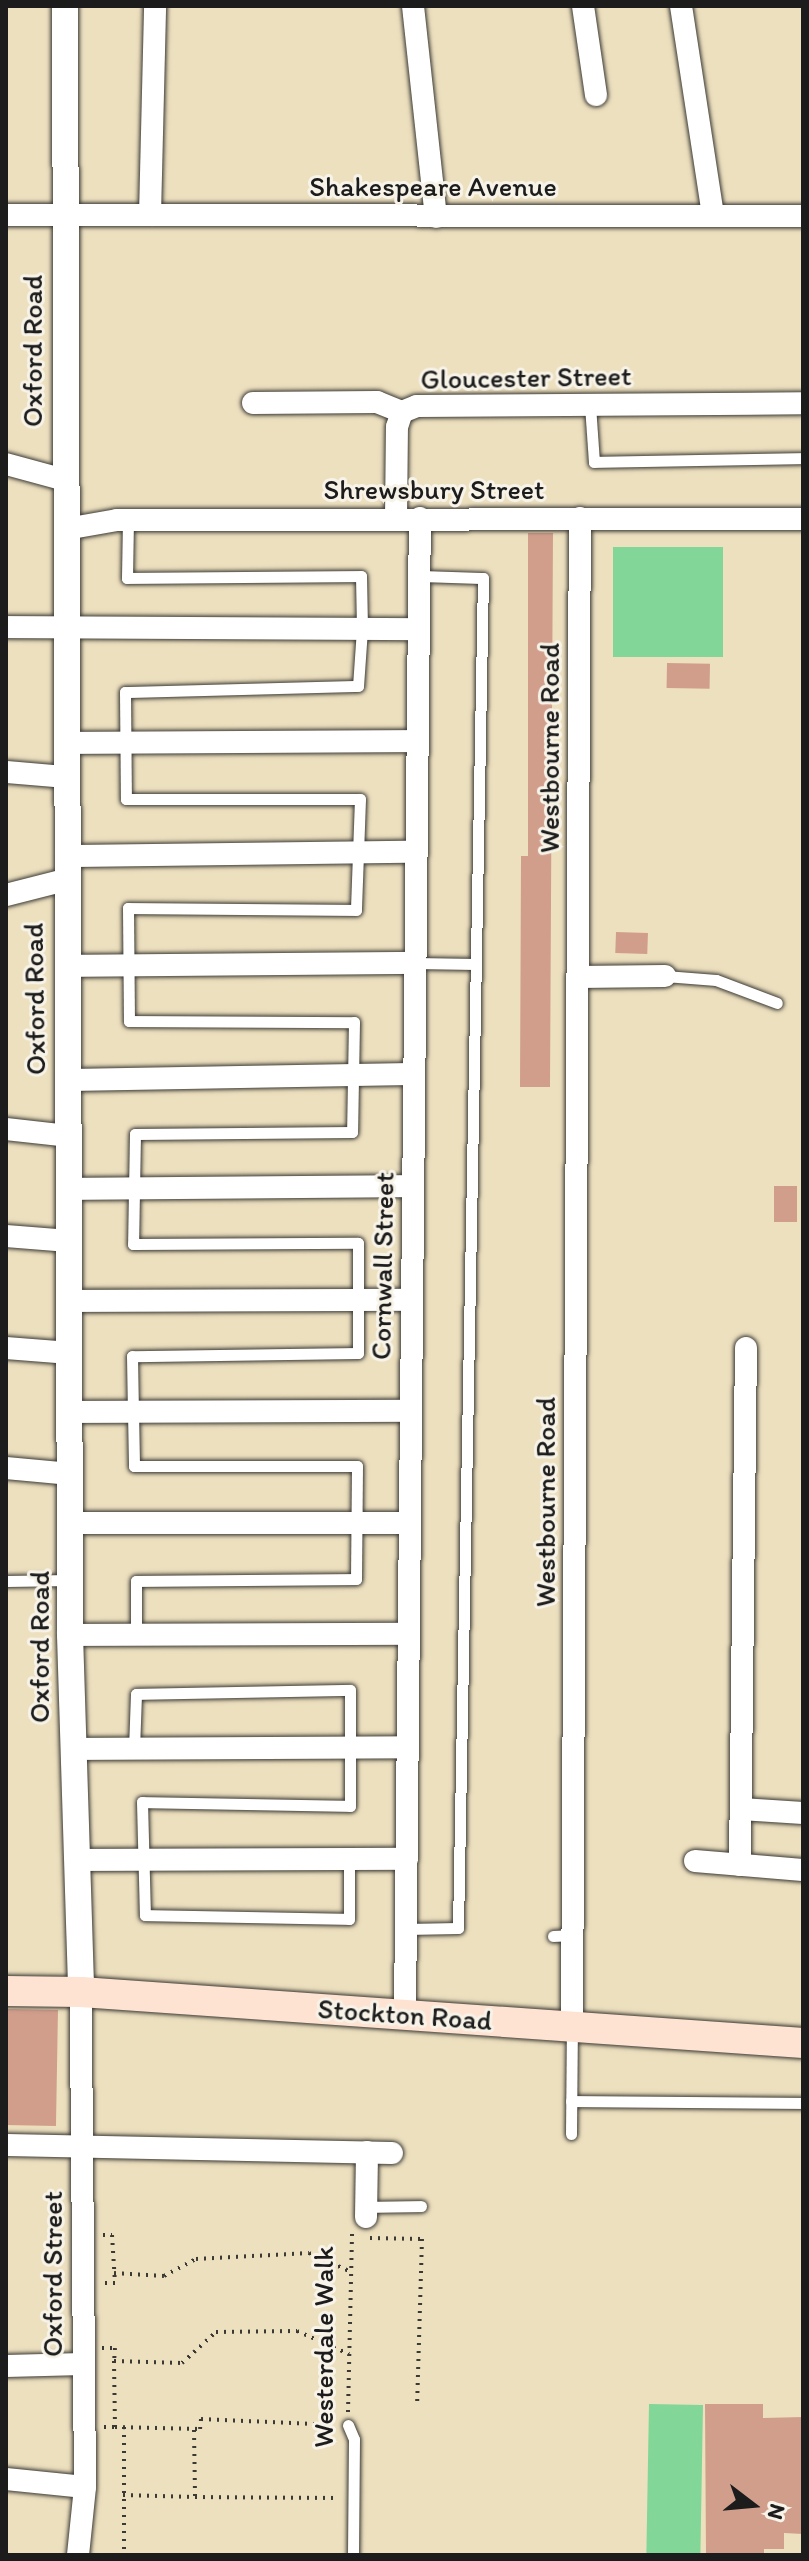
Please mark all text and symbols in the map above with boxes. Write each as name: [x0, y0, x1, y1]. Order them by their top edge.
street label: Shakespeare Avenue: [310, 169, 556, 203]
street label: Oxford Road: [15, 275, 49, 427]
street label: Gloucester Street: [420, 358, 632, 396]
street label: Shrewsbury Street: [324, 472, 544, 506]
street label: Westbourne Road: [532, 643, 566, 853]
street label: Oxford Road: [16, 923, 52, 1075]
street label: Cornwall Street: [364, 1172, 400, 1360]
street label: Westbourne Road: [528, 1397, 562, 1607]
street label: Oxford Road: [22, 1571, 56, 1723]
street label: Stockton Road: [317, 1991, 493, 2037]
street label: Oxford Street: [35, 2191, 69, 2357]
street label: Westerdale Walk: [306, 2247, 340, 2447]
north arrow: [713, 2465, 793, 2545]
text: N: [762, 2501, 792, 2523]

